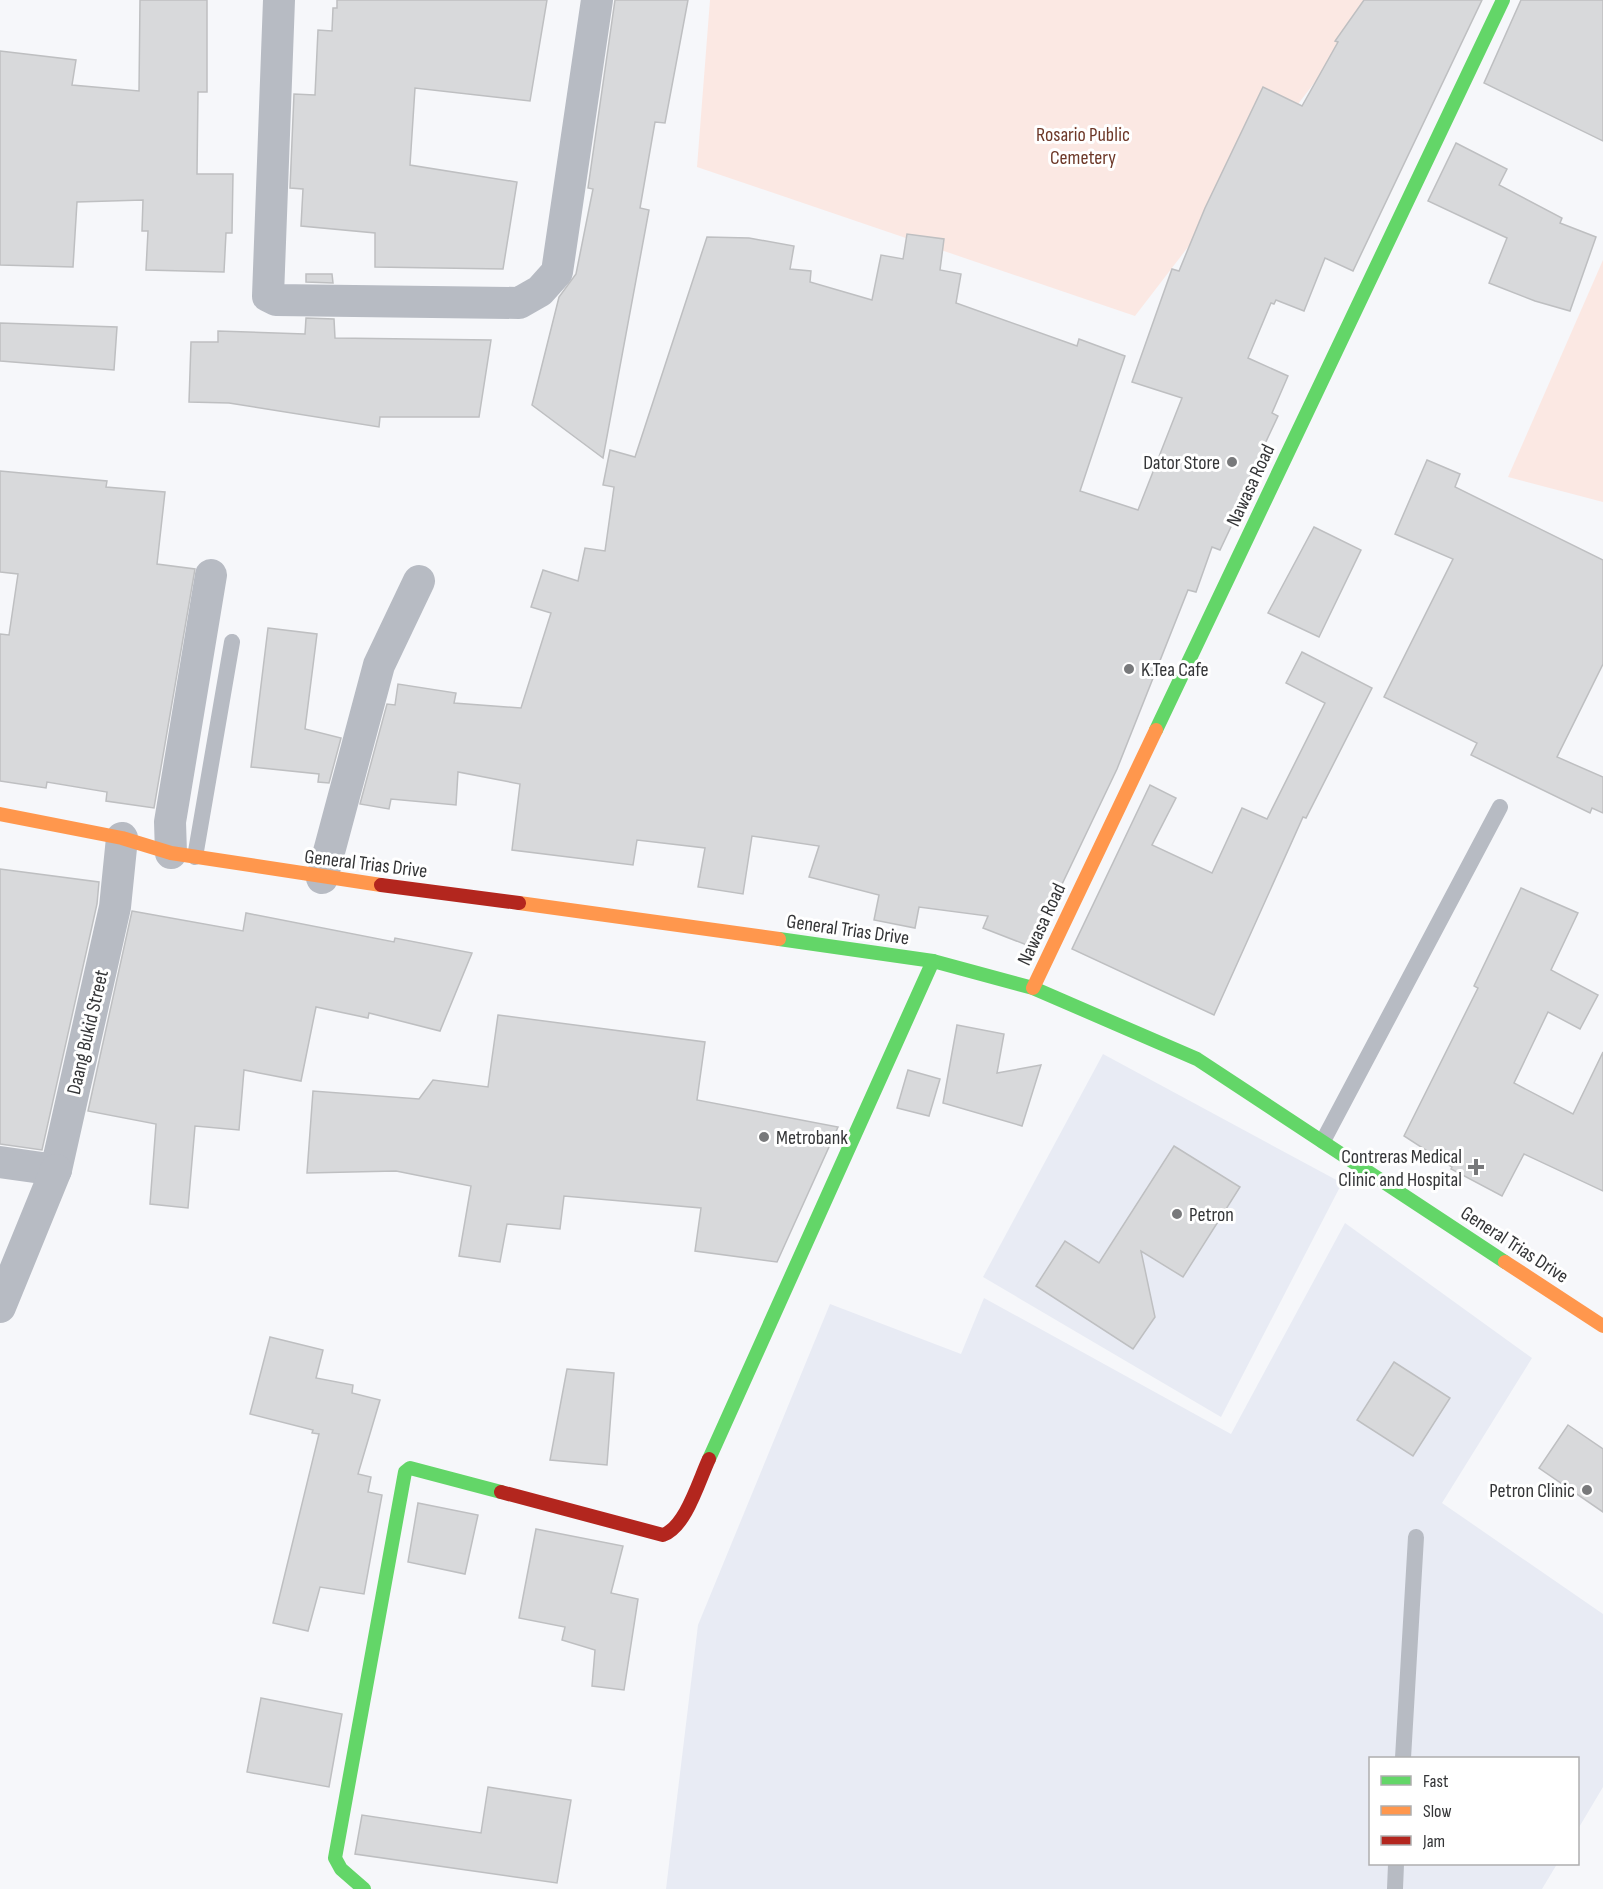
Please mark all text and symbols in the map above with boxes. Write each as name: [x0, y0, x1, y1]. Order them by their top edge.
park label: Rosario Public Cemetery: [1036, 123, 1130, 170]
street label: Nawasa Road: [1221, 441, 1280, 530]
place label: Dator Store: [1143, 451, 1220, 475]
marker: Dator Store: [1225, 455, 1239, 469]
place label: K.Tea Cafe: [1141, 658, 1209, 682]
marker: K.Tea Cafe: [1122, 662, 1136, 676]
street label: General Trias Drive: [303, 845, 429, 883]
street label: Nawasa Road: [1012, 880, 1071, 969]
street label: General Trias Drive: [785, 909, 911, 950]
street label: Daang Bukid Street: [62, 968, 114, 1097]
place label: Metrobank: [776, 1126, 848, 1150]
marker: Metrobank: [757, 1130, 771, 1144]
place label: Contreras Medical Clinic and Hospital: [1338, 1145, 1462, 1192]
marker: Contreras Medical Clinic and Hospital: [1467, 1158, 1485, 1176]
street label: General Trias Drive: [1456, 1201, 1573, 1289]
place label: Petron: [1189, 1203, 1234, 1227]
marker: Petron: [1170, 1207, 1184, 1221]
place label: Petron Clinic: [1489, 1479, 1575, 1503]
marker: Petron Clinic: [1580, 1483, 1594, 1497]
legend: [1369, 1757, 1579, 1865]
text: Fast: [1423, 1771, 1449, 1792]
text: Slow: [1423, 1801, 1452, 1822]
text: Jam: [1422, 1831, 1445, 1852]

